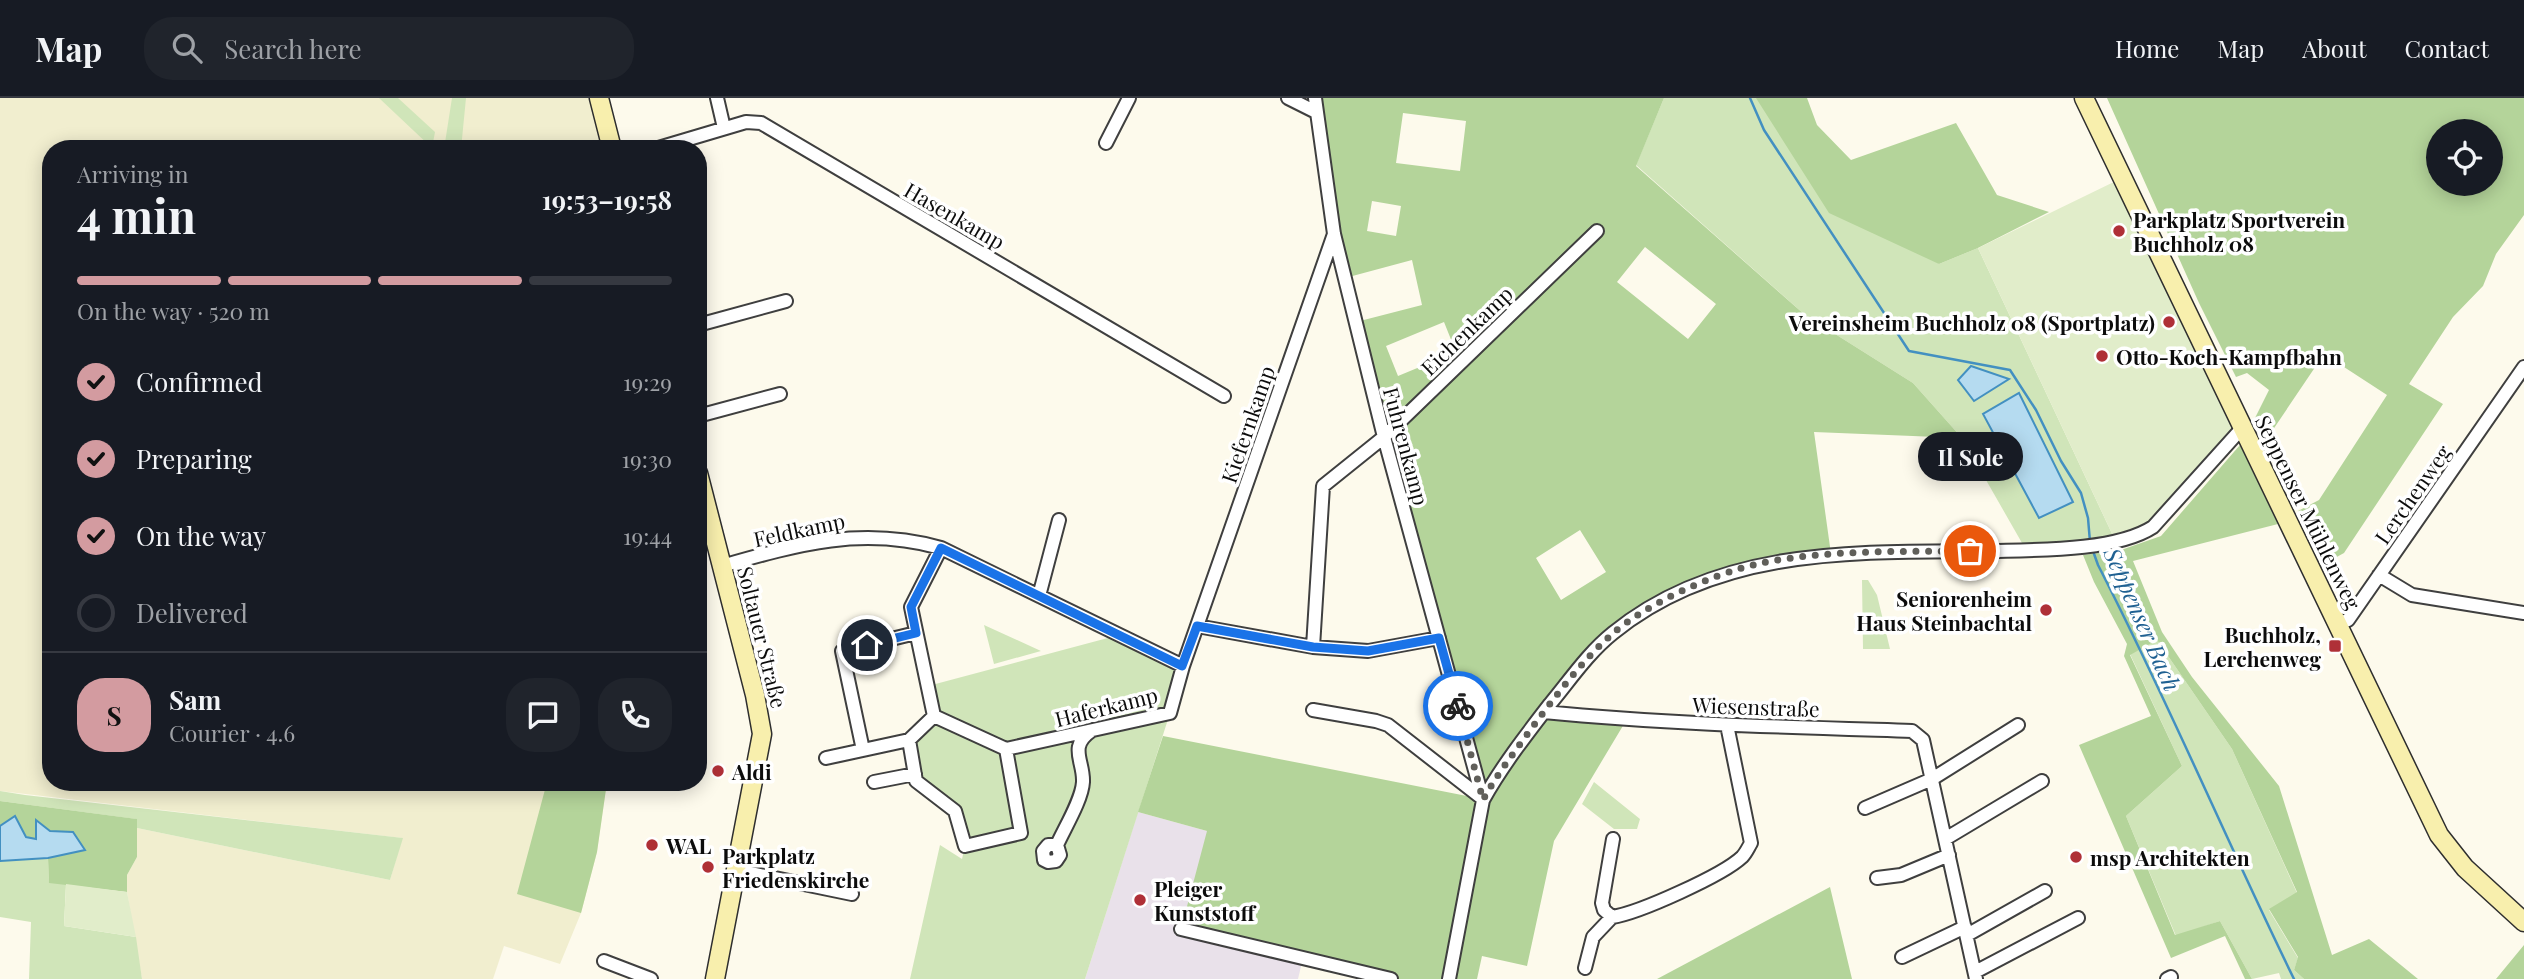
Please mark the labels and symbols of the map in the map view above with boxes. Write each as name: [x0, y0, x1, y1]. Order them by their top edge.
street label: Hasenkamp: [900, 175, 1010, 255]
place label: Parkplatz Sportverein Buchholz 08: [2133, 205, 2345, 257]
marker: Parkplatz Sportverein Buchholz 08: [2111, 223, 2127, 239]
street label: Eichenkamp: [1414, 279, 1518, 381]
place label: Vereinsheim Buchholz 08 (Sportplatz): [1788, 308, 2155, 336]
marker: Vereinsheim Buchholz 08 (Sportplatz): [2161, 314, 2177, 330]
place label: Otto-Koch-Kampfbahn: [2116, 342, 2342, 370]
marker: Otto-Koch-Kampfbahn: [2094, 348, 2110, 364]
street label: Kiefernkamp: [1214, 362, 1280, 486]
street label: Fuhrenkamp: [1378, 384, 1436, 508]
street label: Seppenser Mühlenweg: [2250, 410, 2368, 614]
callout: Il Sole: [1918, 432, 2022, 481]
street label: Lerchenweg: [2368, 439, 2456, 549]
street label: Feldkamp: [751, 506, 847, 552]
pin: [1940, 521, 2000, 581]
water label: Seppenser Bach: [2097, 541, 2189, 696]
street label: Soltauer Straße: [732, 563, 794, 711]
place label: Seniorenheim Haus Steinbachtal: [1856, 584, 2032, 636]
marker: Seniorenheim Haus Steinbachtal: [2038, 602, 2054, 618]
pin: [837, 615, 897, 675]
place label: Buchholz, Lerchenweg: [2203, 620, 2321, 672]
marker: Buchholz, Lerchenweg: [2327, 638, 2343, 654]
courier: [1423, 671, 1493, 741]
street label: Haferkamp: [1052, 680, 1160, 732]
street label: Wiesenstraße: [1691, 690, 1820, 722]
place label: Aldi: [731, 757, 772, 785]
marker: Aldi: [710, 763, 726, 779]
place label: WAL: [665, 831, 711, 859]
marker: WAL: [644, 837, 660, 853]
place label: Parkplatz Friedenskirche: [722, 841, 869, 893]
place label: msp Architekten: [2090, 843, 2250, 871]
marker: msp Architekten: [2068, 849, 2084, 865]
marker: Parkplatz Friedenskirche: [700, 859, 716, 875]
place label: Pleiger Kunststoff: [1154, 874, 1256, 926]
marker: Pleiger Kunststoff: [1132, 892, 1148, 908]

